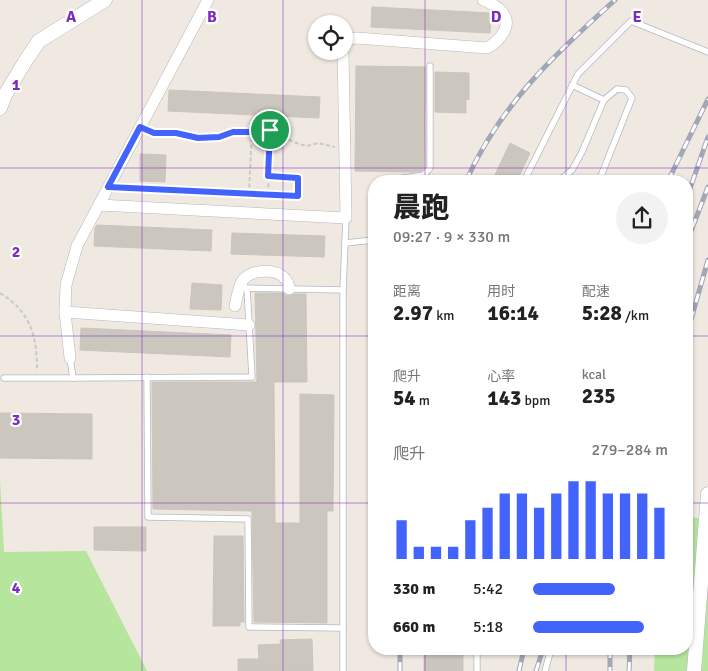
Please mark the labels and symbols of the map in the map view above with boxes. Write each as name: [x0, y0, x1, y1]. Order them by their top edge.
text: A: [66, 7, 77, 27]
text: B: [207, 7, 217, 27]
text: D: [491, 7, 502, 27]
text: E: [632, 7, 642, 27]
text: 1: [12, 75, 21, 95]
pin: [249, 109, 291, 151]
text: 2: [12, 242, 20, 262]
text: 3: [12, 410, 20, 430]
text: 4: [12, 578, 21, 598]

